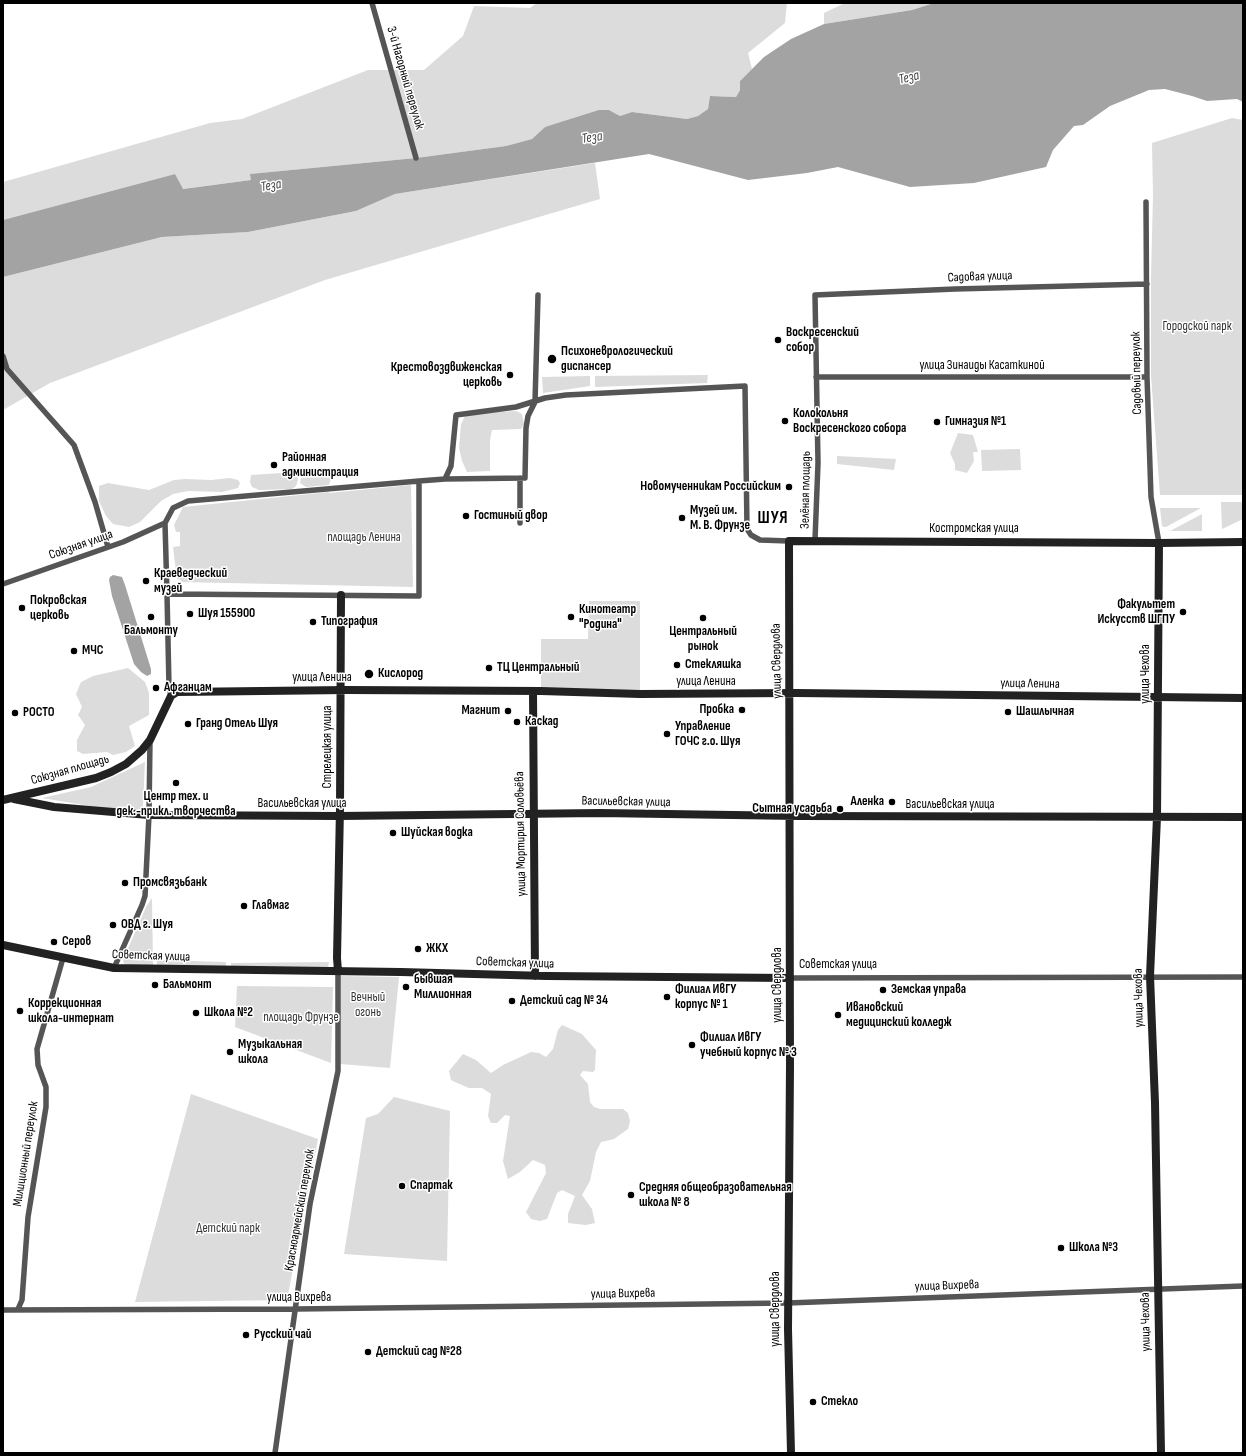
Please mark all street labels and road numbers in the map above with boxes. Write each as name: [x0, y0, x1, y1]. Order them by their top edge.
street label: 3-й Нагорный переулок: [383, 25, 427, 131]
street label: Садовая улица: [947, 268, 1013, 286]
street label: Садовый переулок: [1128, 331, 1146, 415]
street label: улица Зинаиды Касаткиной: [919, 358, 1045, 374]
street label: Зелёная площадь: [798, 451, 814, 529]
street label: Костромская улица: [929, 521, 1019, 537]
street label: Союзная улица: [47, 527, 115, 563]
street label: улица Свердлова: [769, 623, 785, 699]
street label: улица Чехова: [1138, 644, 1154, 704]
street label: улица Ленина: [292, 670, 352, 686]
street label: улица Ленина: [676, 674, 736, 690]
street label: улица Ленина: [1000, 676, 1060, 692]
street label: Стрелецкая улица: [320, 706, 336, 788]
street label: Союзная площадь: [29, 751, 111, 789]
street label: улица Мортирия Соловьёва: [512, 771, 530, 897]
street label: Васильевская улица: [581, 793, 671, 811]
street label: Васильевская улица: [257, 796, 347, 812]
street label: Васильевская улица: [905, 797, 995, 813]
street label: Советская улица: [112, 947, 190, 965]
street label: улица Свердлова: [770, 947, 786, 1023]
street label: Советская улица: [476, 954, 554, 972]
street label: Советская улица: [799, 957, 877, 973]
street label: улица Чехова: [1131, 968, 1147, 1028]
street label: Милиционный переулок: [10, 1100, 42, 1208]
street label: Красноармейский переулок: [282, 1148, 318, 1272]
street label: улица Свердлова: [768, 1271, 784, 1347]
street label: улица Вихрева: [914, 1277, 980, 1295]
street label: улица Вихрева: [591, 1286, 655, 1302]
street label: улица Вихрева: [267, 1290, 331, 1306]
street label: улица Чехова: [1138, 1292, 1154, 1352]

